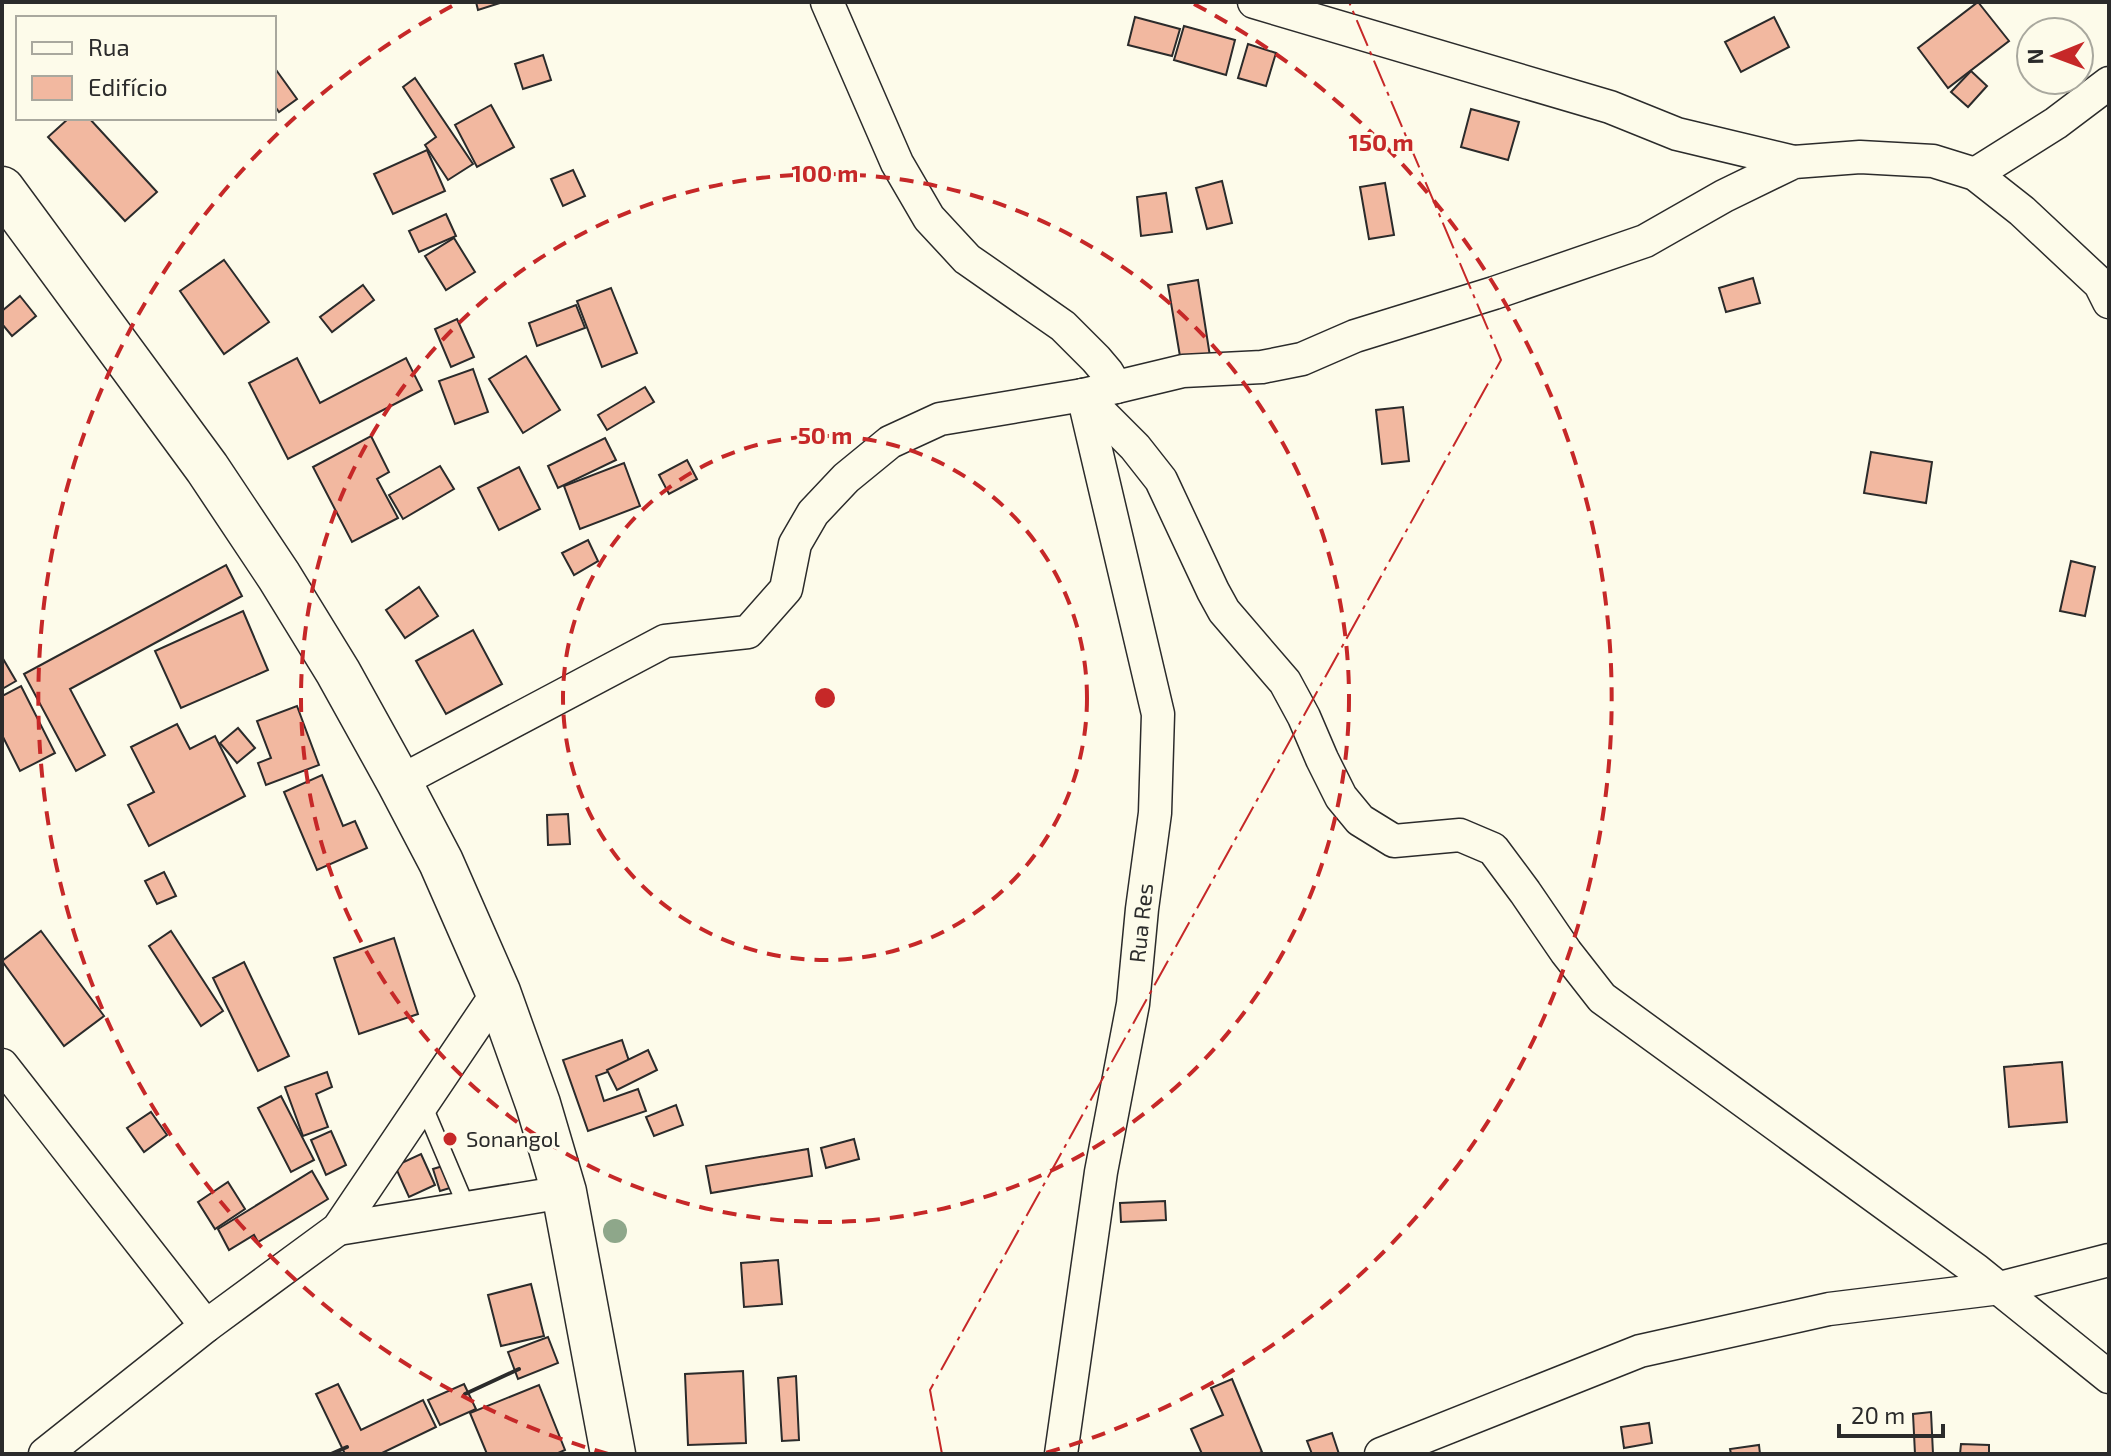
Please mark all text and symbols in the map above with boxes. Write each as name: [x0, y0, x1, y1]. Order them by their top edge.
legend: [16, 16, 276, 120]
north arrow: [2015, 16, 2095, 96]
text: Rua: [88, 32, 130, 61]
text: N: [2021, 48, 2047, 65]
text: Edifício: [88, 72, 168, 101]
text: 150 m: [1348, 127, 1414, 156]
text: 100 m: [792, 158, 858, 187]
text: 50 m: [798, 420, 852, 449]
centre of rings: [811, 684, 839, 712]
street label: Rua Res: [1123, 882, 1157, 964]
place label: Sonangol: [466, 1125, 560, 1151]
marker: Sonangol: [441, 1130, 459, 1148]
scale bar: [1839, 1388, 1943, 1438]
text: 20 m: [1851, 1400, 1905, 1429]

